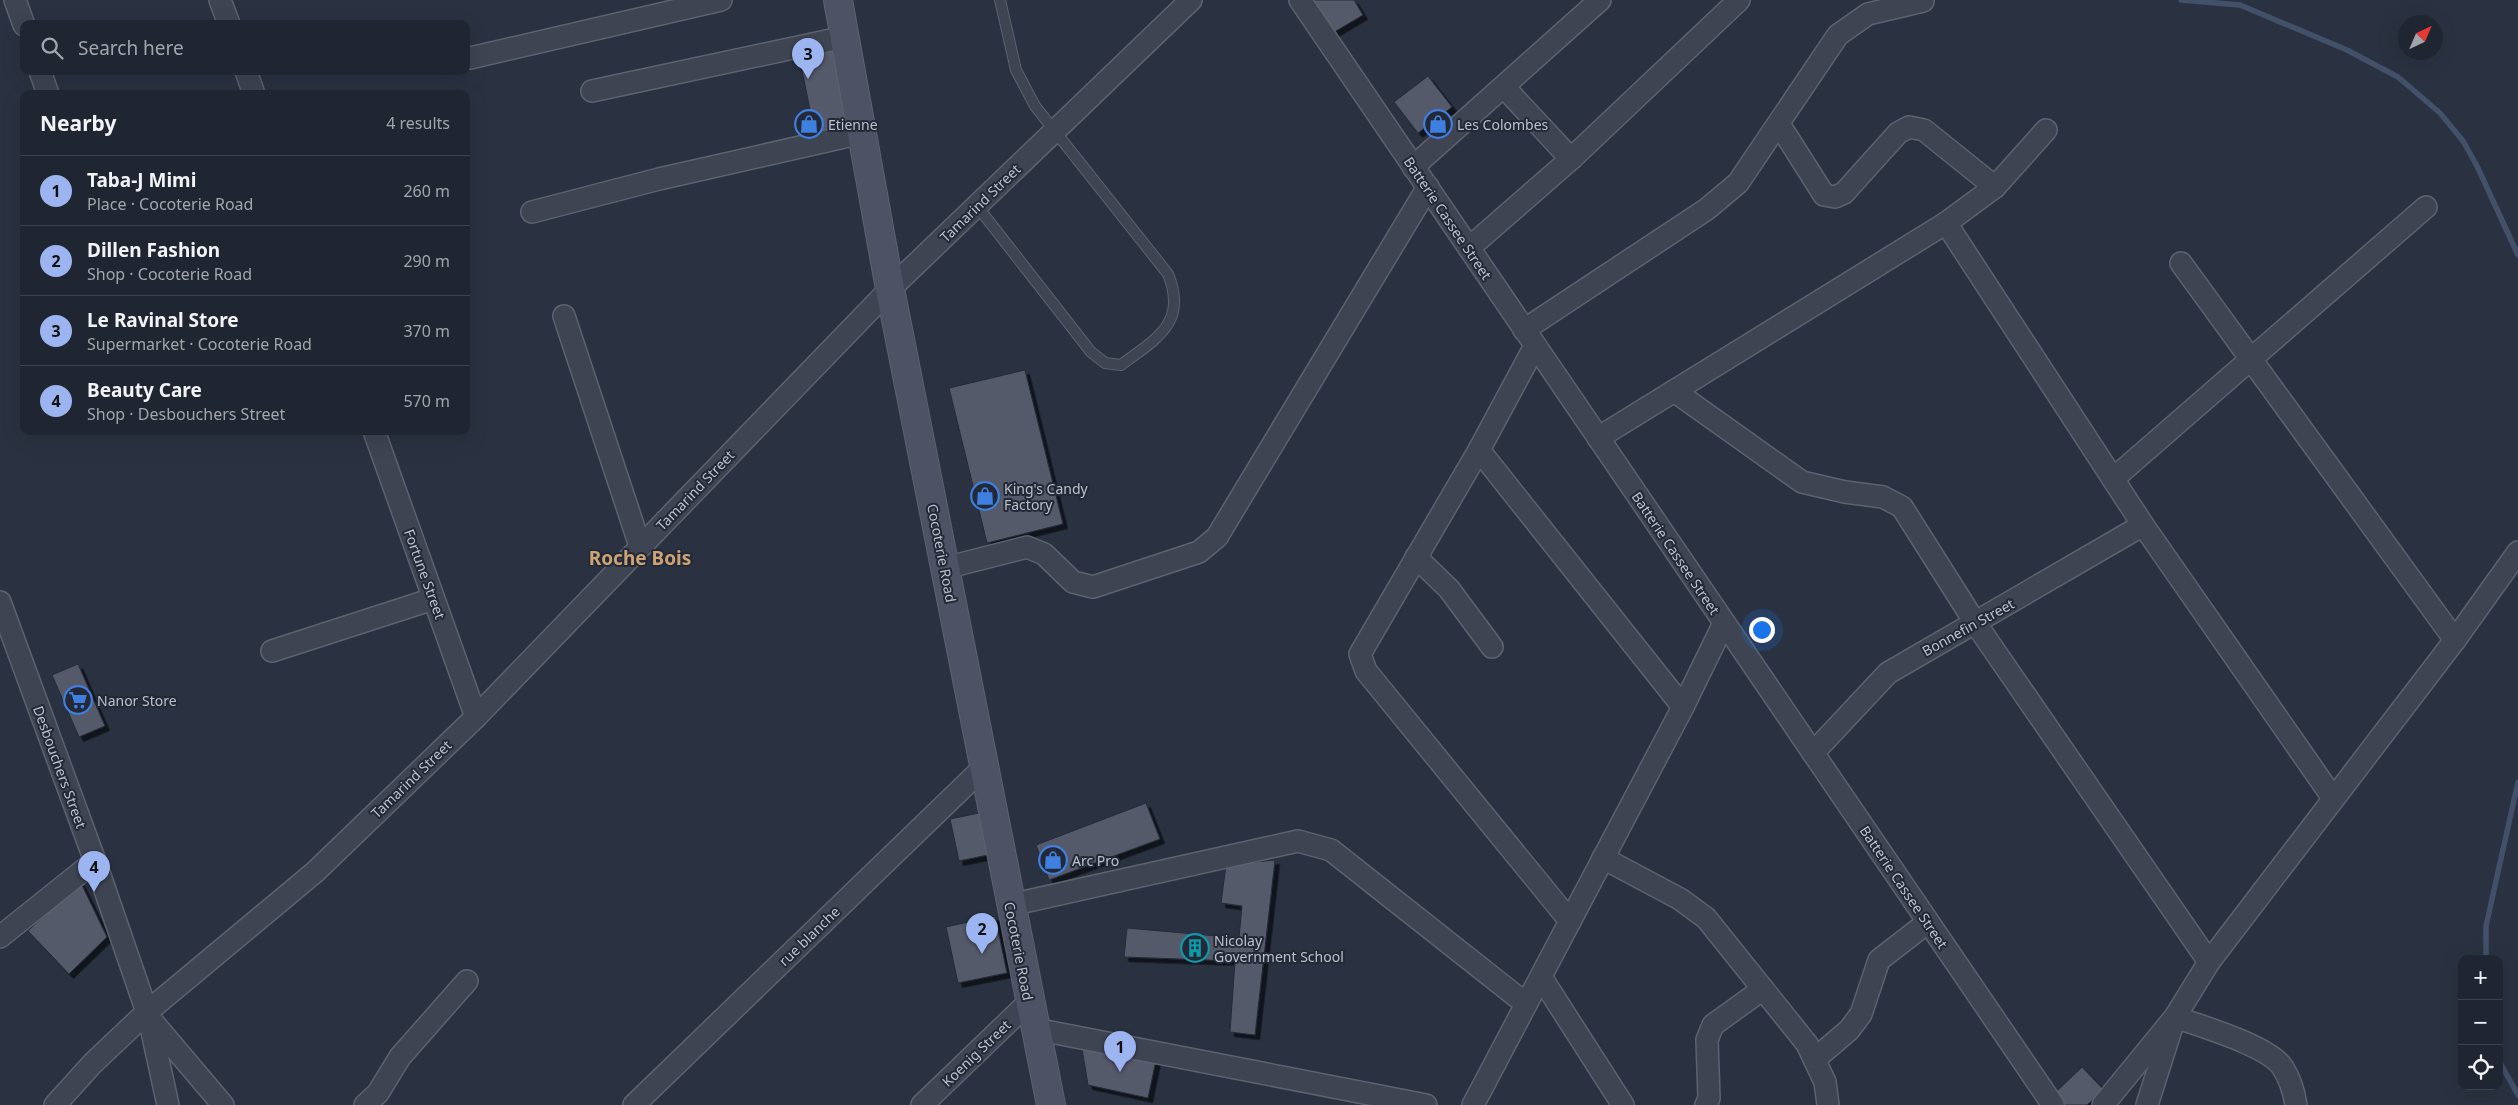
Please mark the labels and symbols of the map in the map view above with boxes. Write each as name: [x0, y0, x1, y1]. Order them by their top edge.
north arrow: [2398, 15, 2443, 60]
pin: 3: [792, 38, 824, 79]
shop icon: Etienne: [794, 109, 824, 139]
shop icon: Les Colombes: [1423, 109, 1453, 139]
place label: Etienne: [828, 115, 878, 134]
place label: Les Colombes: [1457, 115, 1549, 134]
street label: Batterie Cassee Street: [1400, 153, 1496, 283]
street label: Tamarind Street: [936, 160, 1024, 246]
street label: Tamarind Street: [652, 446, 738, 534]
place label: King's Candy Factory: [1004, 479, 1089, 514]
shop icon: King's Candy Factory: [970, 481, 1000, 511]
street label: Batterie Cassee Street: [1628, 488, 1724, 618]
street label: Cocoterie Road: [923, 502, 961, 604]
street label: Fortune Street: [400, 526, 450, 622]
district label: Roche Bois: [589, 545, 691, 571]
street label: Bonnefin Street: [1919, 594, 2017, 660]
your location: [1749, 617, 1775, 643]
supermarket icon: Nanor Store: [63, 685, 93, 715]
place label: Nanor Store: [97, 691, 177, 710]
street label: Desbouchers Street: [29, 703, 91, 831]
street label: Tamarind Street: [367, 736, 455, 822]
street label: Batterie Cassee Street: [1856, 822, 1952, 952]
shop icon: Arc Pro: [1038, 845, 1068, 875]
pin: 4: [78, 851, 110, 892]
place label: Arc Pro: [1072, 851, 1119, 870]
street label: Cocoterie Road: [1000, 900, 1038, 1002]
street label: rue blanche: [774, 902, 844, 970]
pin: 2: [966, 913, 998, 954]
place label: Nicolay Government School: [1214, 931, 1344, 966]
building icon: Nicolay Government School: [1180, 933, 1210, 963]
street label: Koenig Street: [938, 1015, 1014, 1091]
pin: 1: [1104, 1031, 1136, 1072]

